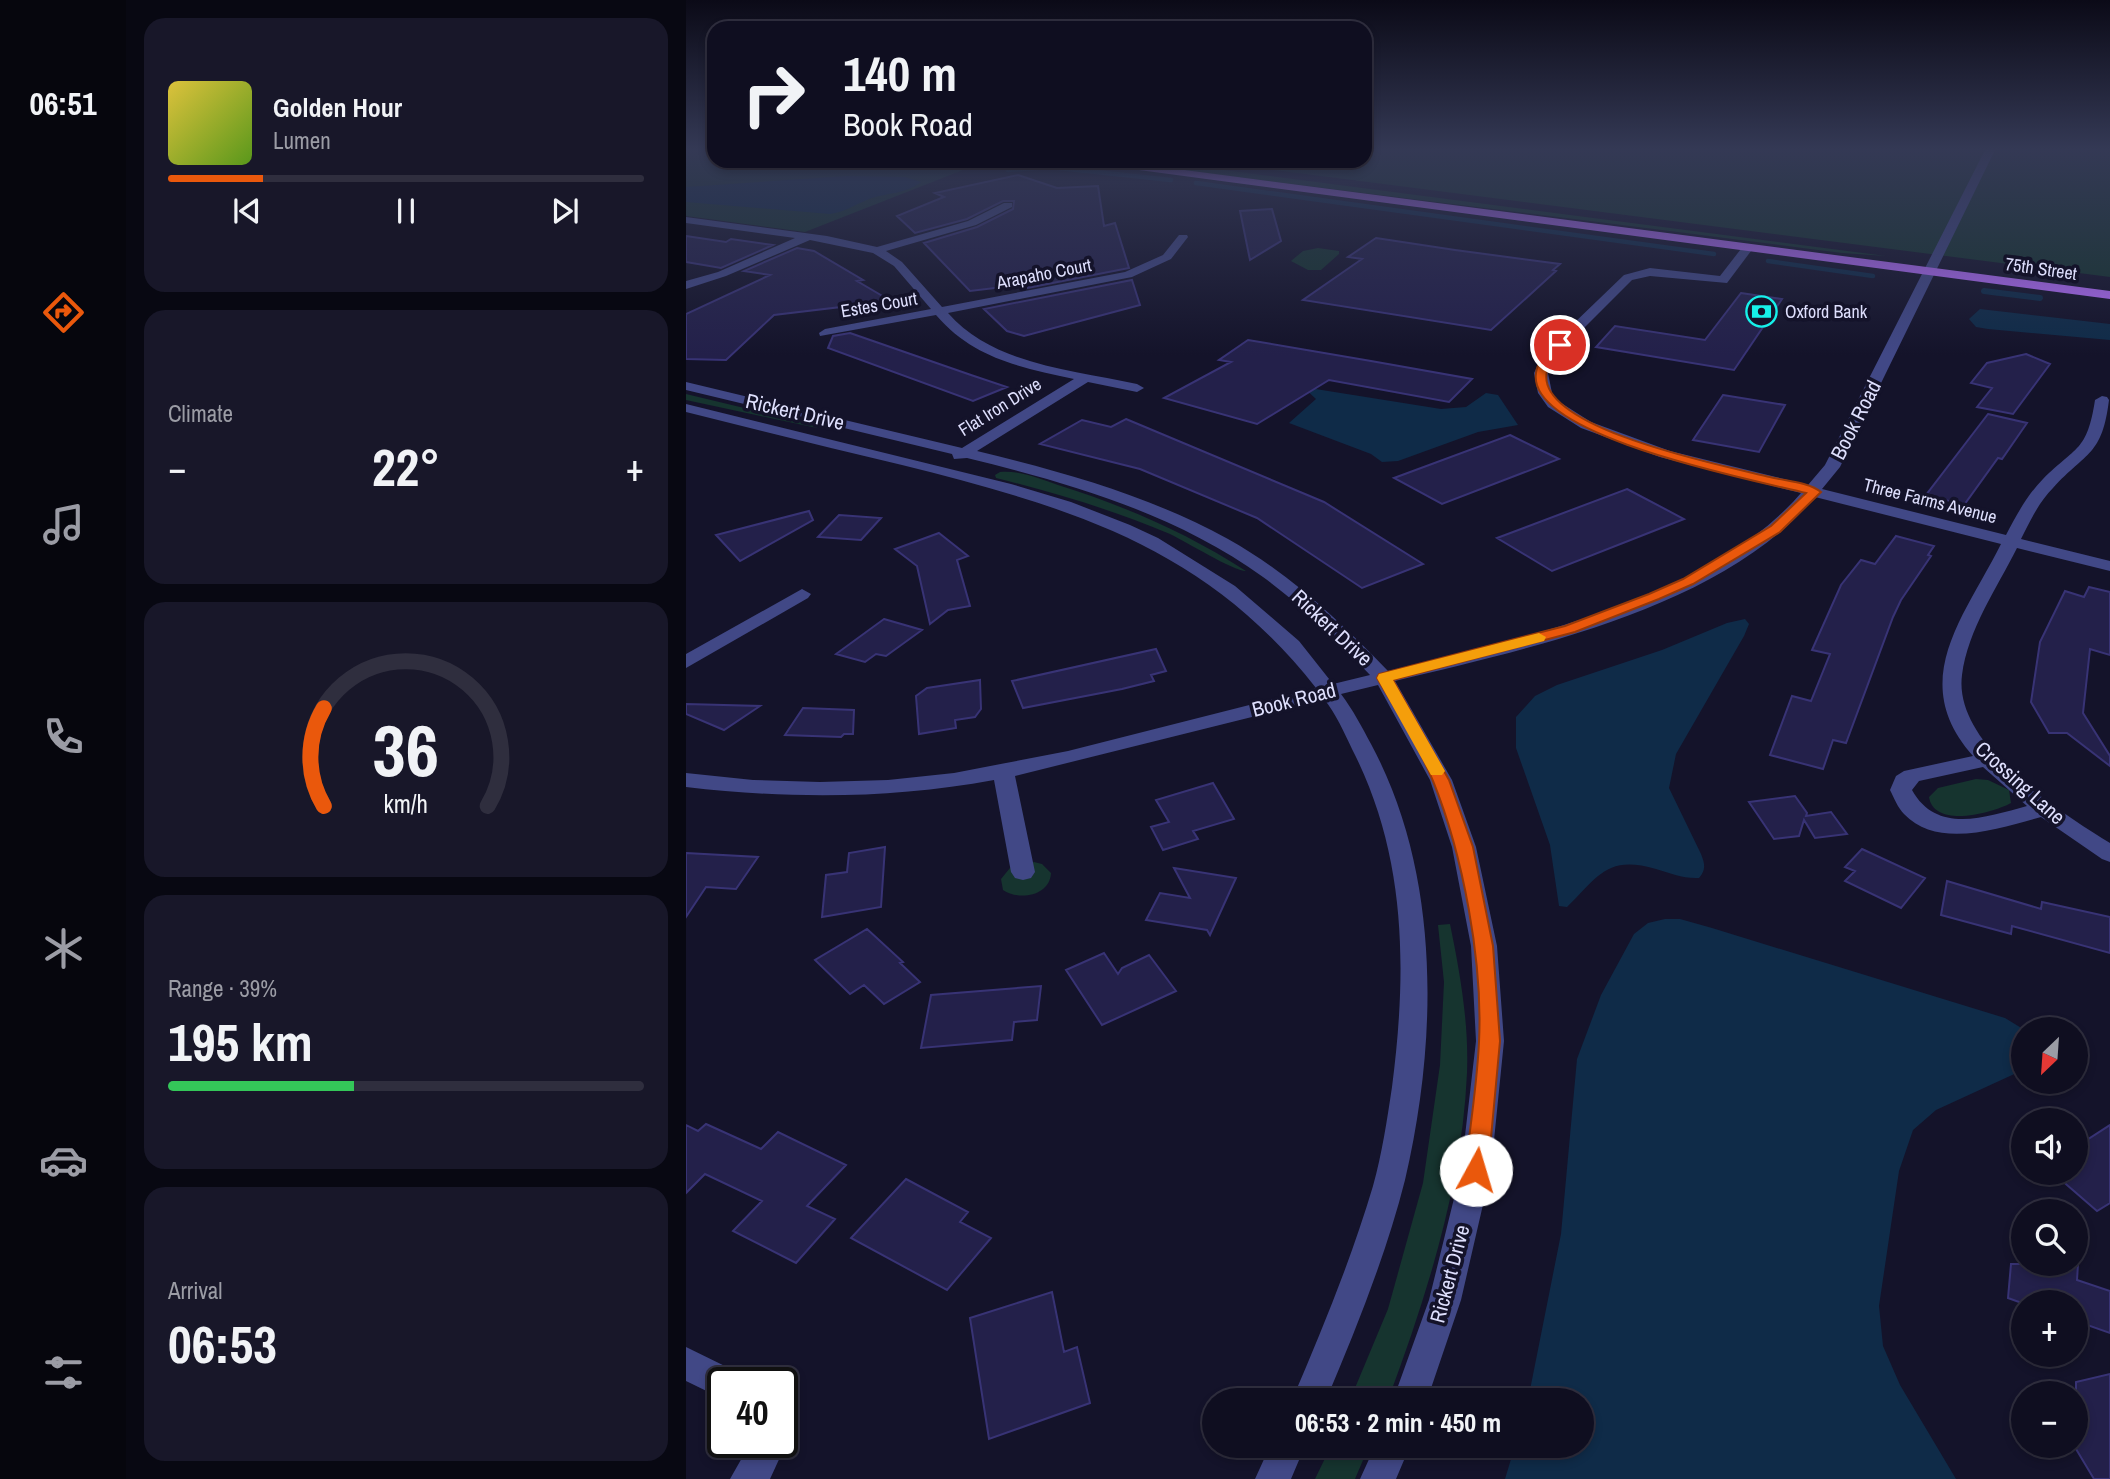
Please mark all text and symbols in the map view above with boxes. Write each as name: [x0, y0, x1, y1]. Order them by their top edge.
text: 140 m: [843, 40, 957, 106]
icon: right: [728, 49, 819, 140]
text: 06:51: [29, 82, 97, 125]
text: Golden Hour: [273, 90, 402, 125]
text: Book Road: [843, 103, 973, 146]
text: Lumen: [273, 125, 331, 156]
icon: previous: [228, 192, 266, 230]
icon: pause: [387, 192, 425, 230]
icon: next: [546, 192, 584, 230]
street label: 75th Street: [2004, 251, 2079, 286]
street label: Arapaho Court: [993, 252, 1093, 295]
street label: Estes Court: [839, 286, 919, 324]
icon: directions: [39, 288, 88, 337]
bank icon: Oxford Bank: [1745, 295, 1779, 329]
place label: Oxford Bank: [1785, 299, 1868, 324]
pin: [1530, 315, 1590, 375]
icon: arrive: [1541, 326, 1579, 364]
street label: Flat Iron Drive: [953, 371, 1046, 442]
street label: Book Road: [1823, 375, 1888, 464]
street label: Rickert Drive: [743, 386, 847, 437]
text: Climate: [168, 398, 233, 429]
text: 22°: [372, 432, 440, 502]
text: −: [168, 442, 186, 493]
text: +: [626, 442, 644, 493]
street label: Three Farms Avenue: [1861, 472, 2000, 529]
icon: music: [39, 500, 88, 549]
street label: Rickert Drive: [1286, 583, 1379, 672]
street label: Book Road: [1249, 675, 1339, 724]
text: 36: [373, 701, 439, 799]
icon: phone: [39, 712, 88, 761]
street label: Crossing Lane: [1969, 734, 2072, 831]
text: km/h: [384, 786, 428, 820]
icon: climate: [39, 924, 88, 973]
text: Range · 39%: [168, 973, 277, 1004]
text: 195 km: [168, 1007, 313, 1077]
north arrow: [2011, 1017, 2088, 1094]
map controls: [2011, 1017, 2088, 1458]
button: sound: [2011, 1108, 2088, 1185]
position arrow: [1439, 1133, 1513, 1207]
icon: car: [39, 1136, 88, 1185]
button: search: [2011, 1199, 2088, 1276]
street label: Rickert Drive: [1423, 1222, 1477, 1326]
text: Arrival: [168, 1275, 223, 1306]
button: +: [2011, 1290, 2088, 1367]
text: 06:53: [168, 1309, 277, 1379]
icon: filters: [39, 1348, 88, 1397]
speed limit sign: 40: [707, 1367, 798, 1458]
button: −: [2011, 1381, 2088, 1458]
text: 06:53 · 2 min · 450 m: [1295, 1405, 1501, 1440]

